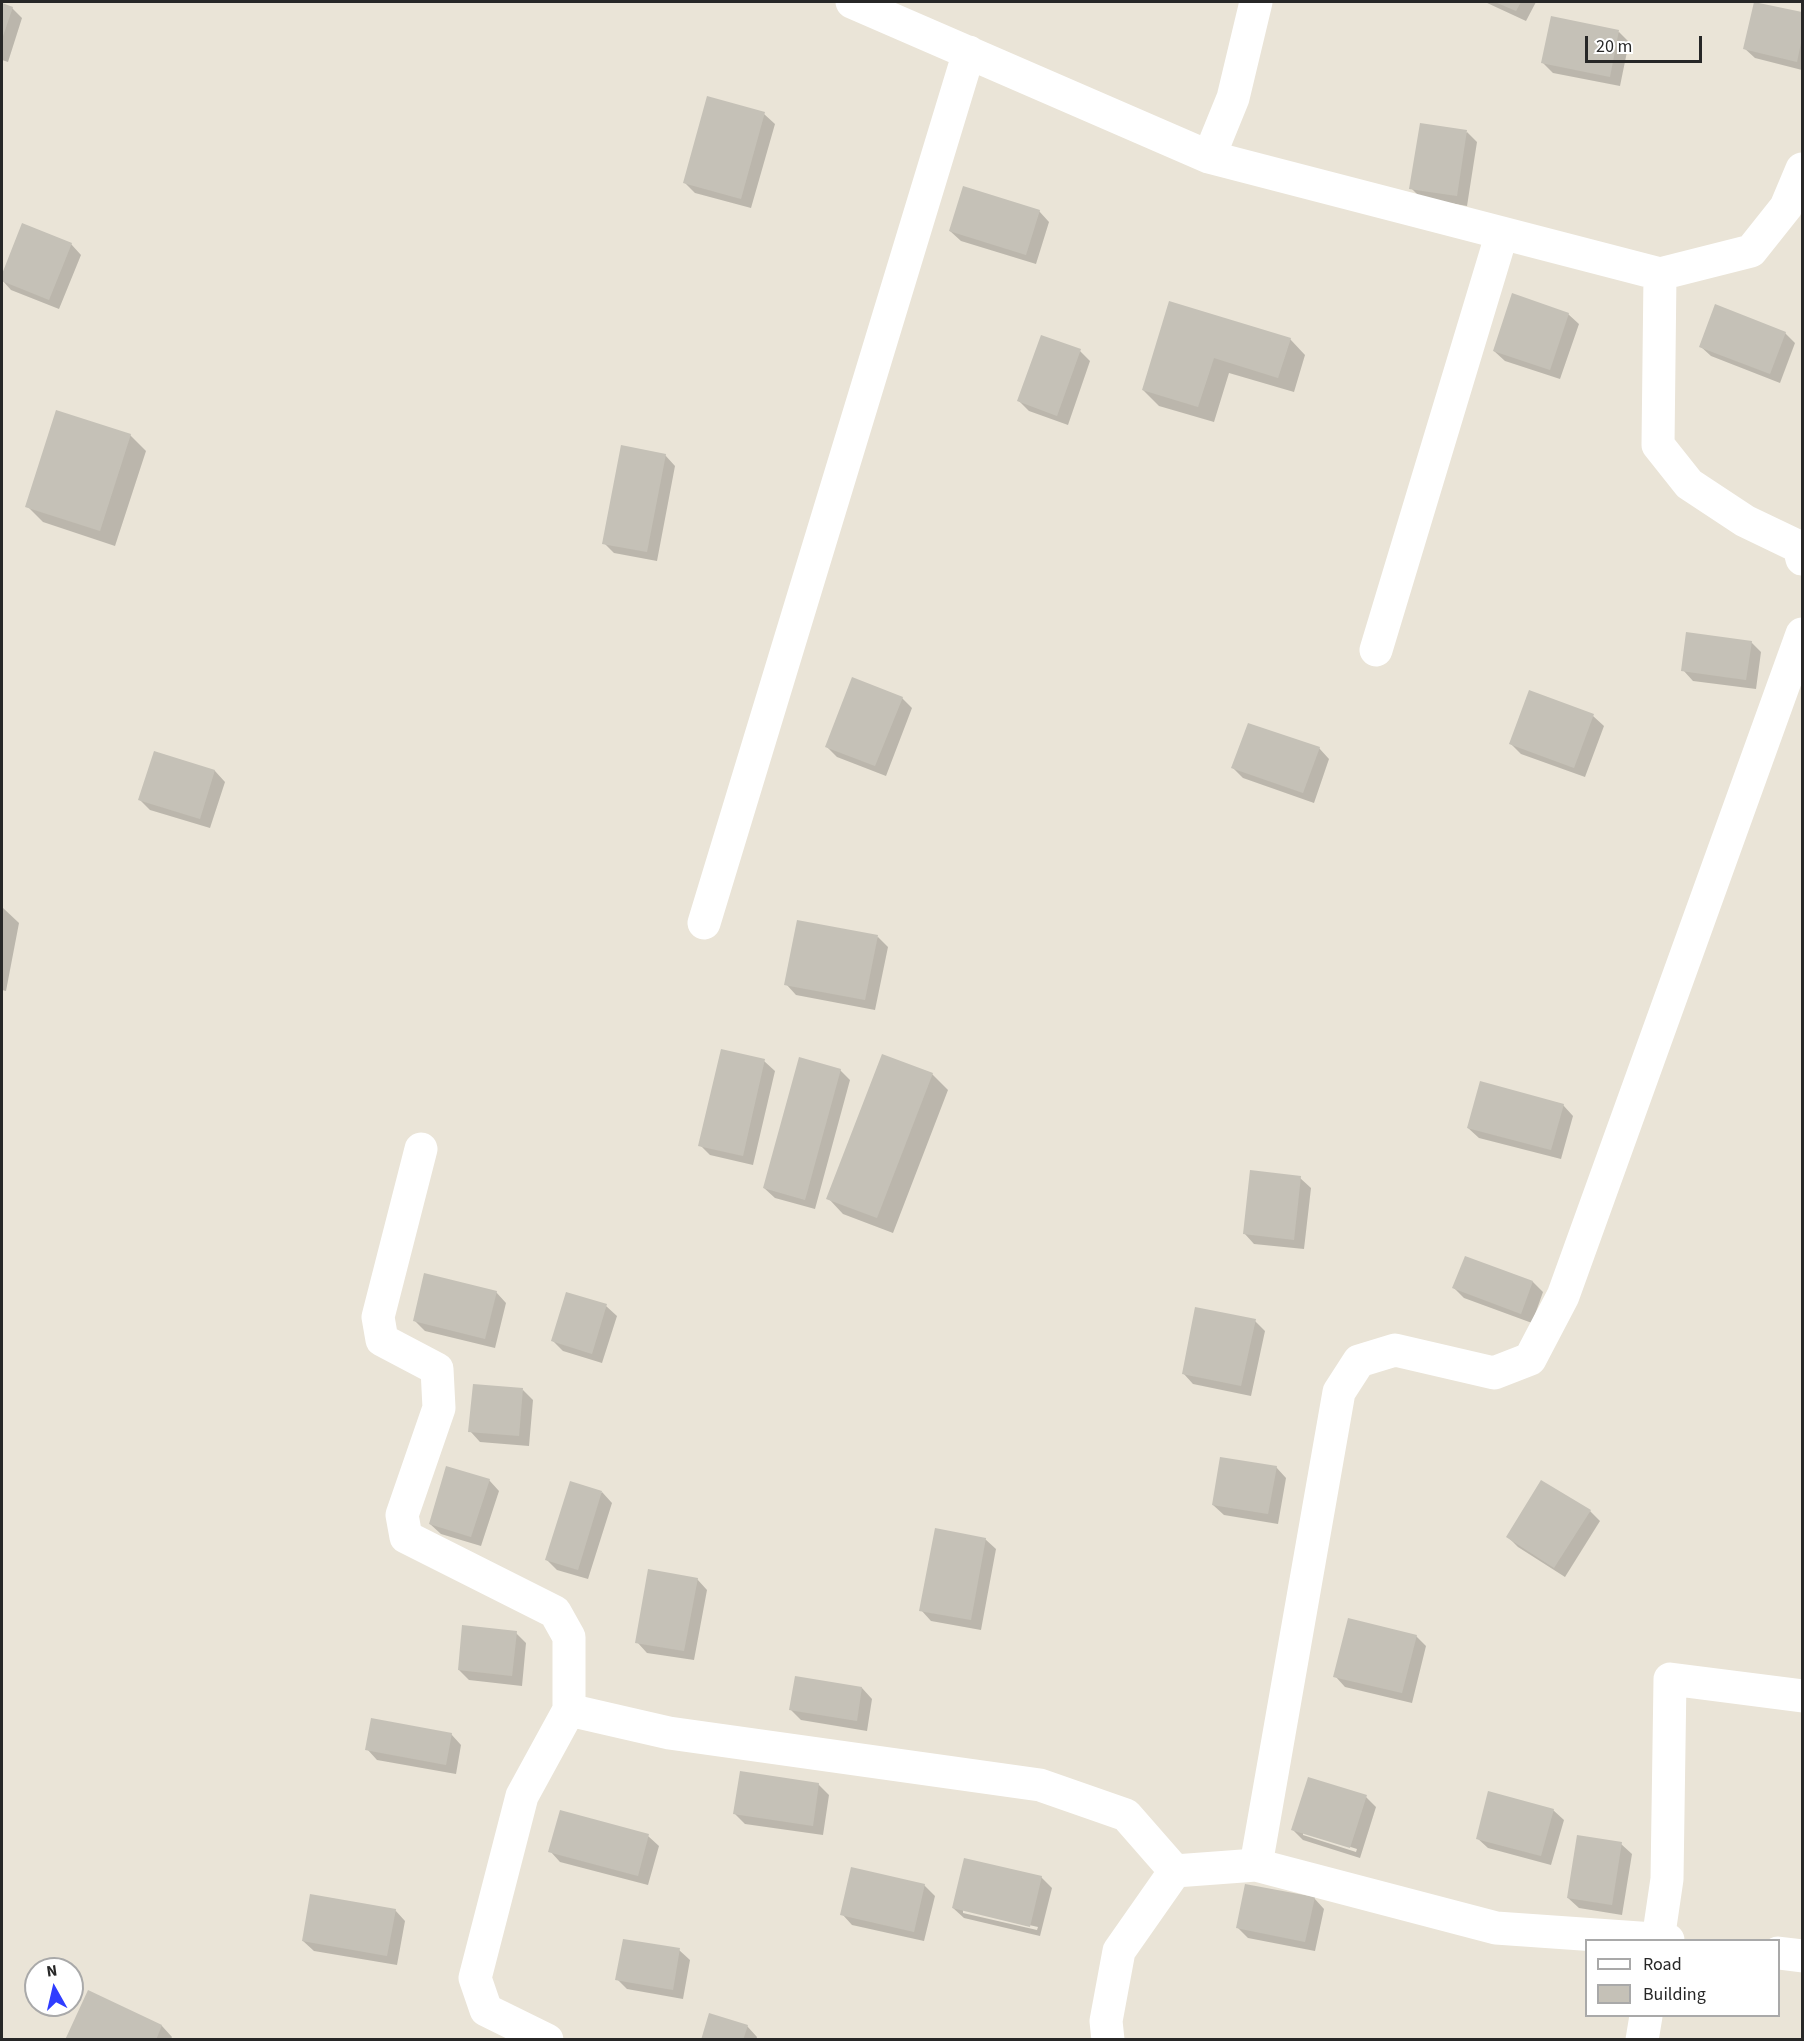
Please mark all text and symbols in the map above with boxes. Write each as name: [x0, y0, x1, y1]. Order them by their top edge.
scale bar: [1588, 24, 1705, 62]
text: 20 m: [1596, 34, 1632, 59]
legend: [1585, 1939, 1780, 2017]
text: Road: [1643, 1952, 1682, 1977]
north arrow: [24, 1957, 84, 2017]
text: N: [45, 1960, 59, 1983]
text: Building: [1643, 1982, 1706, 2007]

